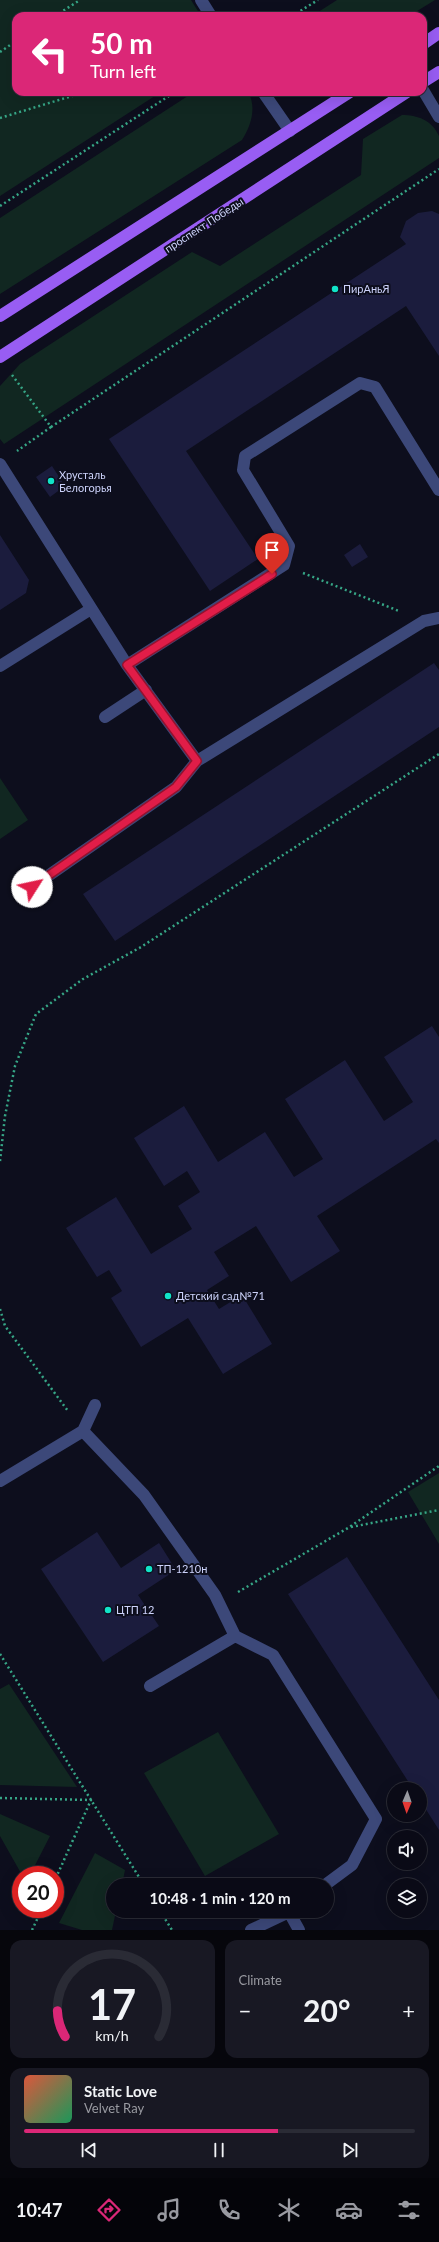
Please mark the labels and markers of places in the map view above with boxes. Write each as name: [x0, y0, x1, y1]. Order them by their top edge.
place label: ПирАньЯ: [343, 282, 390, 295]
marker: ПирАньЯ: [330, 284, 340, 294]
place label: Хрусталь Белогорья: [59, 468, 112, 494]
marker: Хрусталь Белогорья: [46, 476, 56, 486]
pin: [255, 533, 289, 574]
place label: Детский сад№71: [176, 1289, 265, 1302]
marker: Детский сад№71: [163, 1291, 173, 1301]
place label: ТП-1210н: [157, 1562, 207, 1575]
marker: ТП-1210н: [144, 1564, 154, 1574]
place label: ЦТП 12: [116, 1603, 155, 1616]
marker: ЦТП 12: [103, 1605, 113, 1615]

